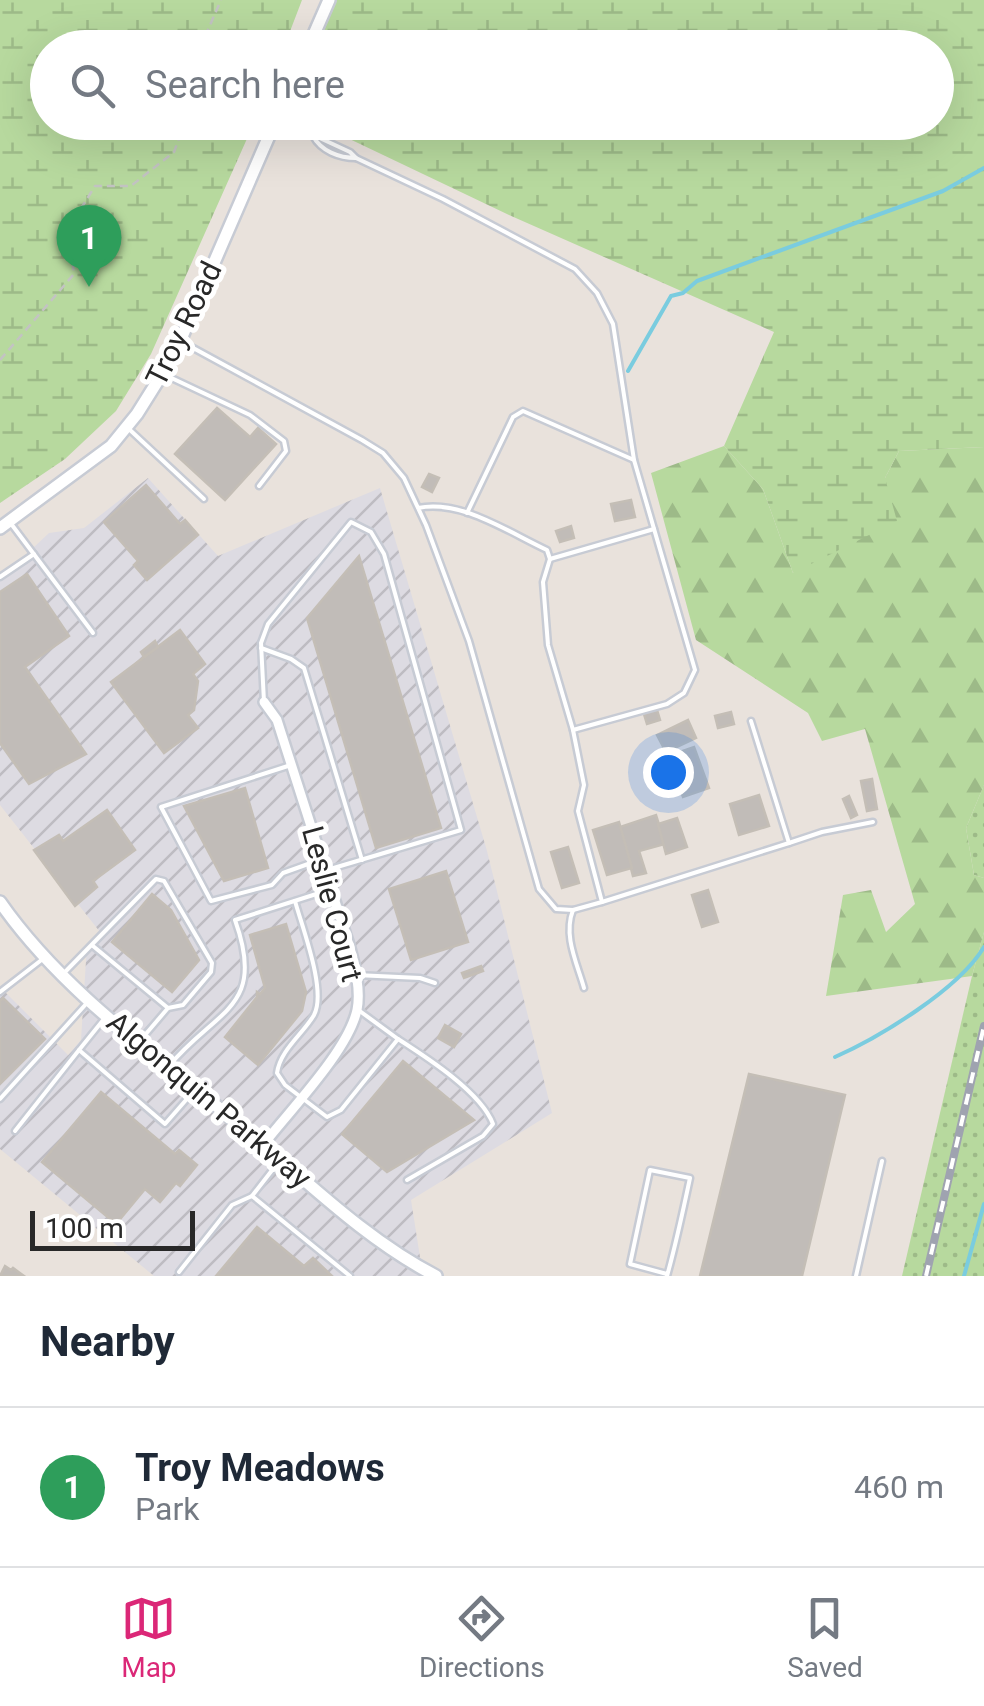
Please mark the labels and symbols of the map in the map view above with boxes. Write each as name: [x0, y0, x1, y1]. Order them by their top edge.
pin: 1: [56, 204, 122, 287]
street label: Troy Road: [138, 256, 229, 392]
your location: [643, 747, 694, 798]
street label: Leslie Court: [295, 822, 370, 985]
street label: Algonquin Parkway: [100, 1004, 318, 1195]
scale bar: [30, 1206, 195, 1250]

